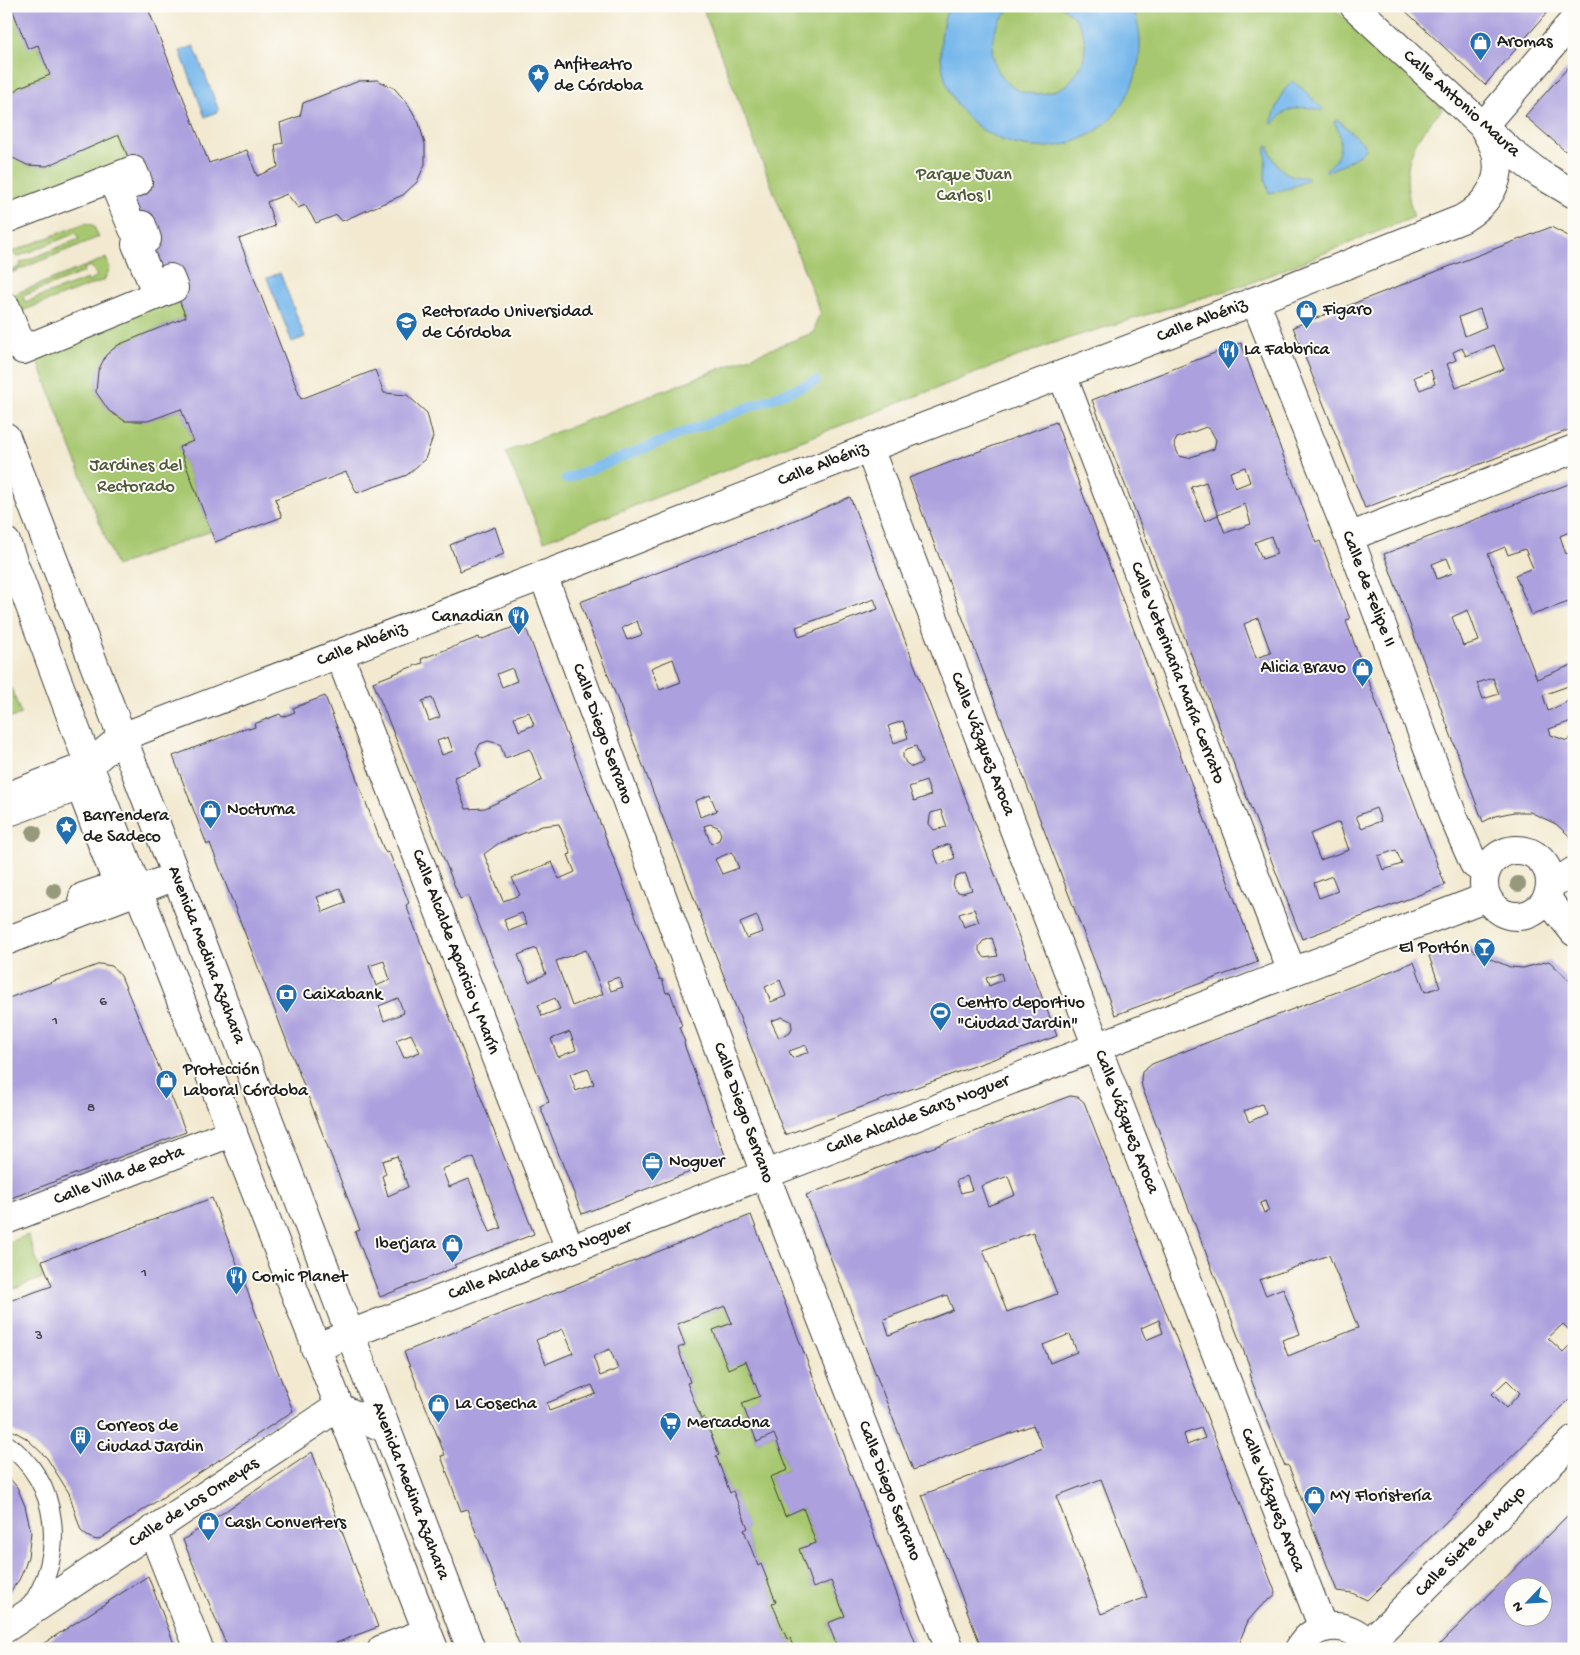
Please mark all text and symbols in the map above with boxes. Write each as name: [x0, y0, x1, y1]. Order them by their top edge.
shop icon: Aromas: [1469, 30, 1493, 61]
place label: Aromas: [1497, 32, 1554, 53]
street label: Calle Antonio Maura: [1398, 46, 1525, 163]
place label: Anfiteatro de Córdoba: [554, 55, 644, 97]
place icon: Anfiteatro de Córdoba: [526, 63, 550, 94]
park label: Parque Juan Carlos I: [915, 165, 1012, 207]
street label: Calle Albéniz: [1154, 294, 1251, 348]
shop icon: Figaro: [1295, 298, 1319, 329]
place label: Figaro: [1322, 300, 1372, 321]
place label: Rectorado Universidad de Córdoba: [422, 302, 594, 344]
school or university icon: Rectorado Universidad de Córdoba: [394, 310, 418, 341]
restaurant icon: La Fabbrica: [1216, 338, 1240, 369]
place label: La Fabbrica: [1244, 340, 1330, 361]
street label: Calle Albéniz: [775, 438, 872, 492]
park label: Jardines del Rectorado: [90, 456, 182, 498]
street label: Calle de Felipe II: [1336, 528, 1400, 650]
street label: Calle Veterinaria María Cerrato: [1125, 559, 1229, 787]
restaurant icon: Canadian: [507, 605, 531, 636]
place label: Canadian: [432, 607, 503, 628]
street label: Calle Albéniz: [314, 618, 411, 672]
shop icon: Alicia Bravo: [1350, 656, 1374, 687]
place label: Alicia Bravo: [1260, 658, 1346, 679]
street label: Calle Diego Serrano: [567, 661, 637, 807]
street label: Calle Vázquez Aroca: [945, 669, 1019, 820]
shop icon: Nocturna: [199, 798, 223, 829]
place label: Nocturna: [227, 800, 296, 821]
place label: Barrendera de Sadeco: [82, 806, 170, 848]
place icon: Barrendera de Sadeco: [55, 814, 79, 845]
street label: Calle Alcalde Aparicio y Marín: [406, 847, 504, 1058]
street label: Avenida Medina Azahara: [162, 863, 250, 1048]
bar icon: El Portón: [1473, 936, 1497, 967]
place label: El Portón: [1399, 938, 1469, 959]
bank icon: Caixabank: [275, 983, 299, 1014]
place label: Caixabank: [303, 985, 384, 1006]
house number: 6: [99, 993, 107, 1011]
place label: Centro deportivo "Ciudad Jardin": [957, 993, 1085, 1035]
sports icon: Centro deportivo "Ciudad Jardin": [929, 1001, 953, 1032]
house number: 1: [51, 1012, 58, 1030]
street label: Calle Diego Serrano: [708, 1040, 778, 1186]
street label: Calle Vázquez Aroca: [1089, 1047, 1163, 1198]
place label: Protección Laboral Córdoba: [182, 1060, 309, 1102]
shop icon: Protección Laboral Córdoba: [155, 1068, 179, 1099]
street label: Calle Alcalde Sanz Noguer: [823, 1070, 1014, 1160]
house number: 8: [87, 1099, 95, 1117]
street label: Calle Villa de Rota: [51, 1141, 188, 1210]
office icon: Noguer: [641, 1150, 665, 1181]
place label: Noguer: [669, 1152, 726, 1173]
street label: Calle Alcalde Sanz Noguer: [445, 1216, 636, 1306]
shop icon: Iberjara: [440, 1232, 464, 1263]
place label: Iberjara: [375, 1234, 437, 1255]
house number: 1: [140, 1264, 147, 1282]
restaurant icon: Comic Planet: [224, 1265, 248, 1296]
place label: Comic Planet: [252, 1267, 349, 1288]
house number: 3: [34, 1327, 43, 1345]
shop icon: La Cosecha: [427, 1392, 451, 1423]
place label: La Cosecha: [455, 1394, 538, 1415]
street label: Avenida Medina Azahara: [366, 1399, 454, 1584]
supermarket icon: Mercadona: [659, 1411, 683, 1442]
place label: Mercadona: [687, 1413, 771, 1434]
place label: Correos de Ciudad Jardin: [97, 1416, 204, 1458]
street label: Calle Diego Serrano: [853, 1418, 925, 1564]
building icon: Correos de Ciudad Jardin: [69, 1424, 93, 1455]
street label: Calle Vázquez Aroca: [1235, 1425, 1309, 1576]
street label: Calle de Los Omeyas: [125, 1452, 264, 1553]
street label: Calle Siete de Mayo: [1411, 1482, 1531, 1602]
shop icon: MY Floristería: [1302, 1484, 1326, 1515]
place label: MY Floristería: [1330, 1486, 1432, 1507]
shop icon: Cash Converters: [197, 1511, 221, 1542]
place label: Cash Converters: [225, 1513, 348, 1534]
north arrow: [1502, 1578, 1552, 1628]
text: N: [1509, 1599, 1528, 1614]

